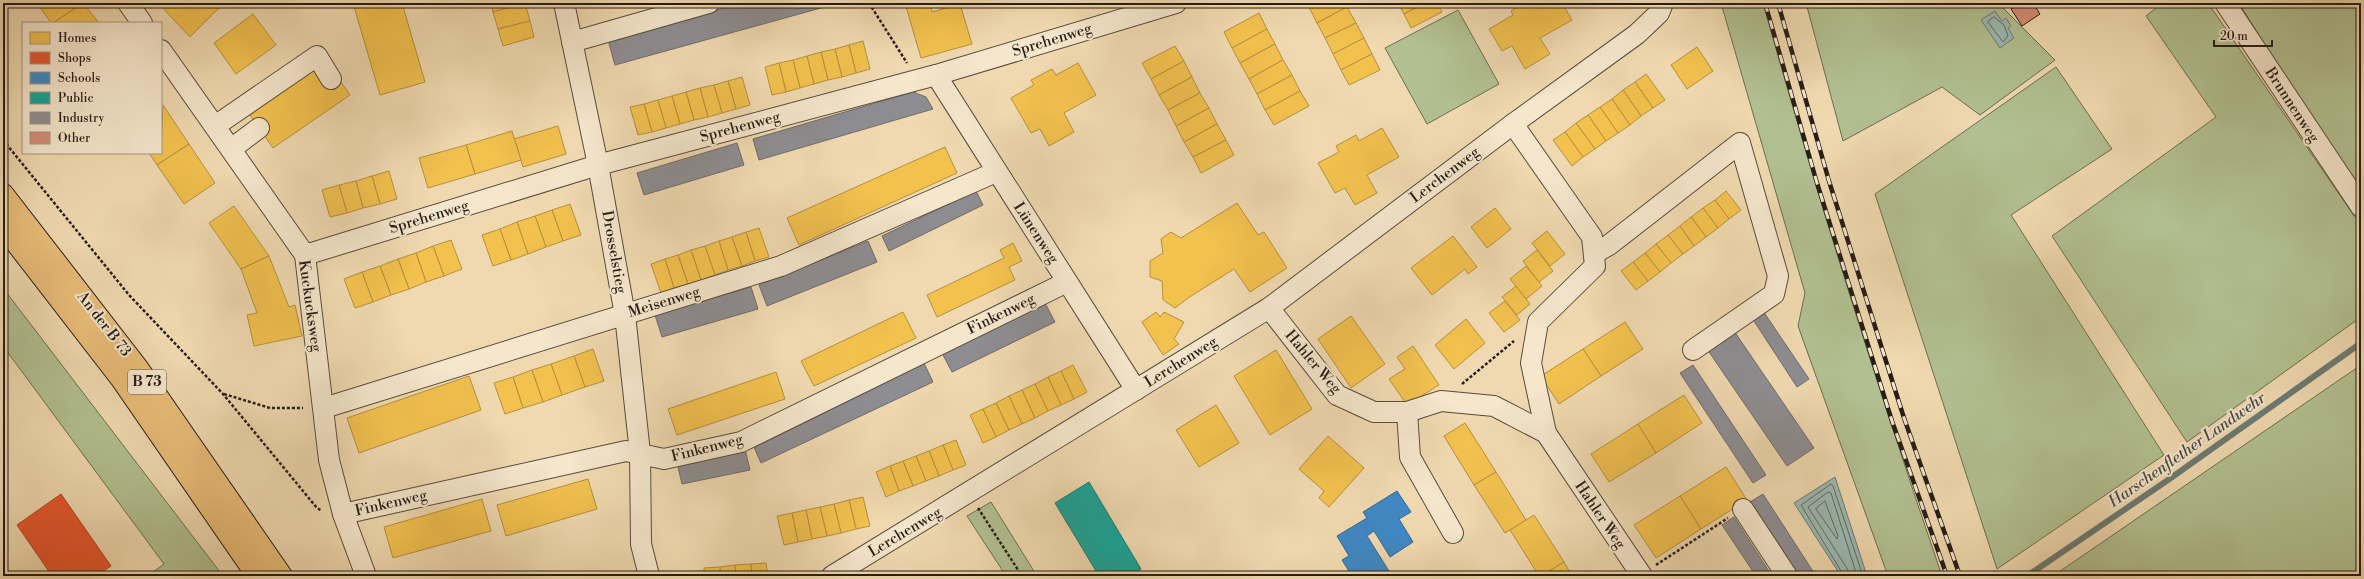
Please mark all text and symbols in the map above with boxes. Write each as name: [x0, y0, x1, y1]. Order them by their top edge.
street label: Sprehenweg: [1010, 19, 1094, 61]
legend: [22, 22, 162, 154]
scale bar: [2214, 22, 2272, 48]
text: 20 m: [2220, 29, 2248, 44]
text: Homes: [58, 31, 96, 46]
text: Shops: [58, 51, 91, 66]
street label: Brunnenweg: [2260, 63, 2324, 146]
text: Schools: [58, 71, 100, 86]
text: Public: [58, 91, 94, 106]
street label: Sprehenweg: [698, 107, 782, 147]
text: Industry: [58, 111, 105, 126]
text: Other: [58, 131, 90, 146]
street label: Lerchenweg: [1406, 143, 1484, 207]
street label: Sprehenweg: [387, 196, 471, 238]
street label: Lünenweg: [1009, 199, 1063, 268]
street label: Drosselstieg: [597, 209, 631, 295]
street label: Kuckucksweg: [294, 259, 326, 353]
street label: Meisenweg: [626, 282, 703, 322]
street label: An der B 73: [72, 287, 135, 360]
street label: Finkenweg: [964, 289, 1038, 339]
street label: Hahler Weg: [1281, 326, 1346, 398]
street label: Lerchenweg: [1141, 332, 1221, 392]
road number: B 73: [128, 370, 166, 394]
water label: Harschenflether Landwehr: [2104, 387, 2270, 513]
street label: Finkenweg: [669, 430, 745, 466]
street label: Hahler Weg: [1570, 477, 1630, 553]
street label: Finkenweg: [353, 485, 429, 521]
street label: Lerchenweg: [865, 503, 945, 561]

